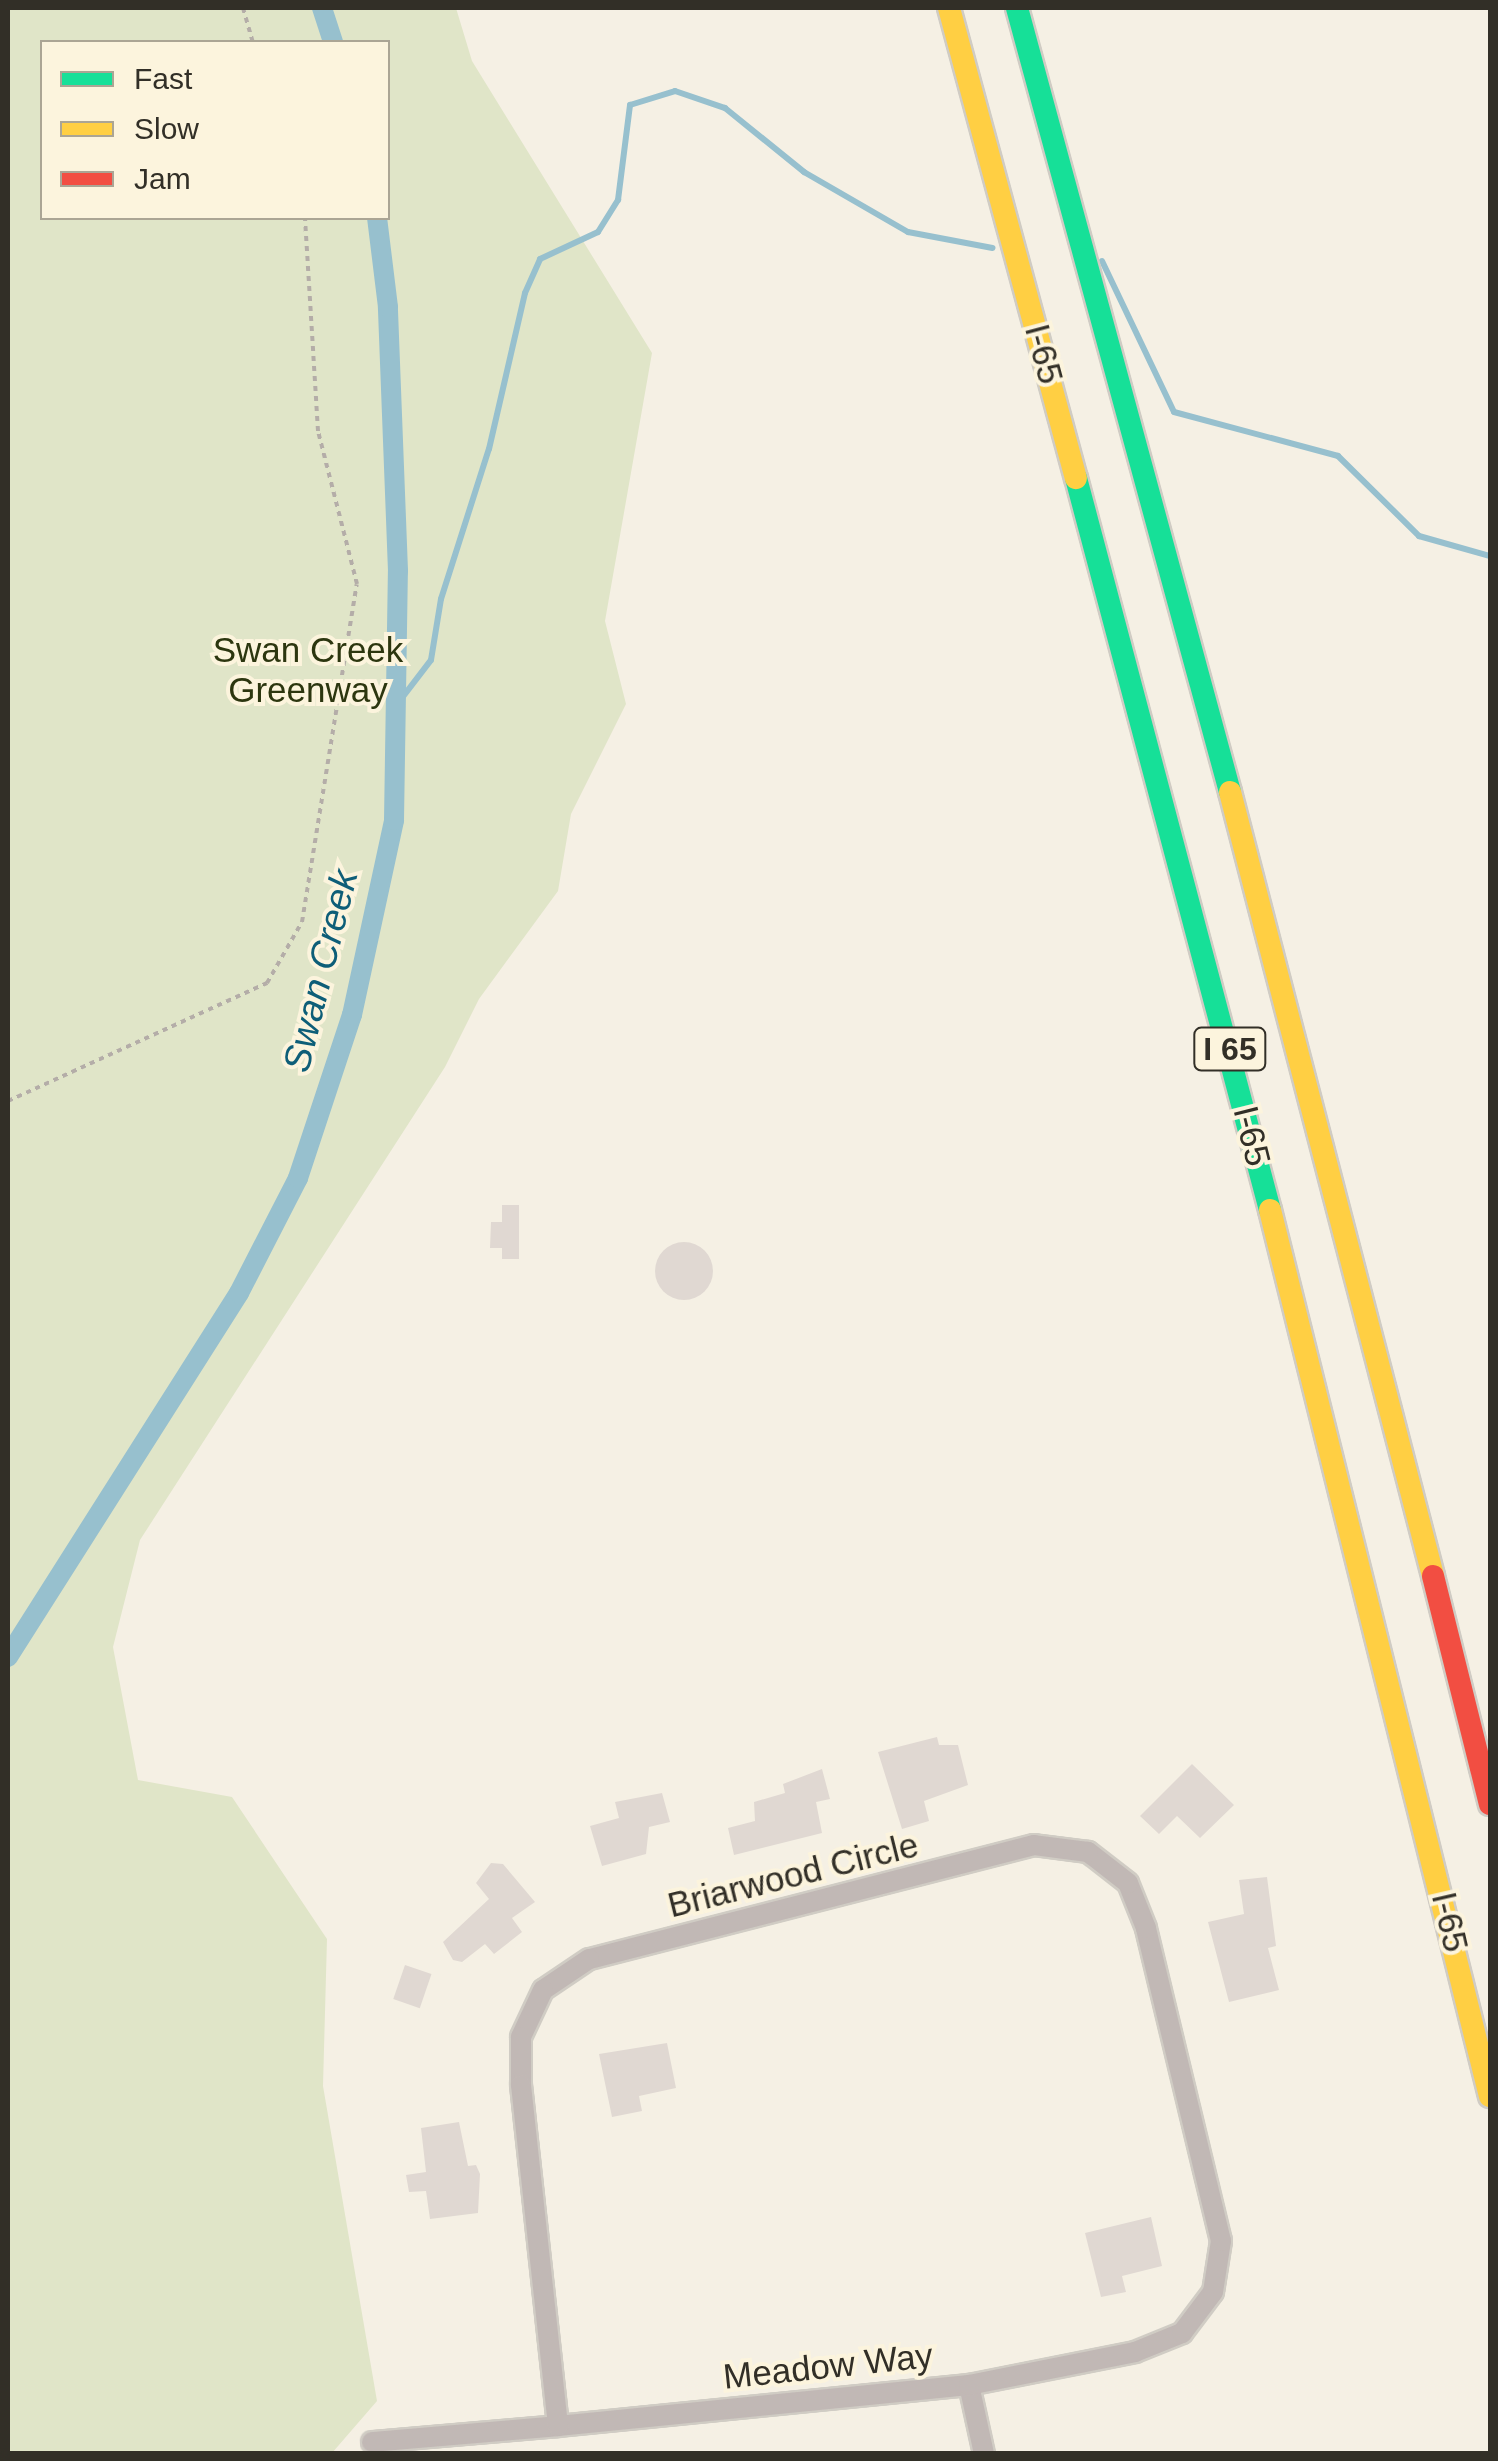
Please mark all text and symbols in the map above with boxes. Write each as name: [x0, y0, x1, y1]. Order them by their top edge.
legend: [40, 40, 390, 220]
text: Fast: [134, 62, 192, 95]
text: Slow: [134, 112, 199, 145]
text: Jam: [134, 162, 191, 195]
street label: I-65: [1016, 319, 1072, 389]
park label: Swan Creek Greenway: [213, 629, 403, 711]
water label: Swan Creek: [274, 865, 368, 1077]
road number: I 65: [1192, 1022, 1268, 1076]
street label: I-65: [1224, 1102, 1280, 1170]
street label: Briarwood Circle: [663, 1824, 923, 1926]
street label: I-65: [1423, 1888, 1477, 1956]
street label: Meadow Way: [721, 2334, 935, 2398]

